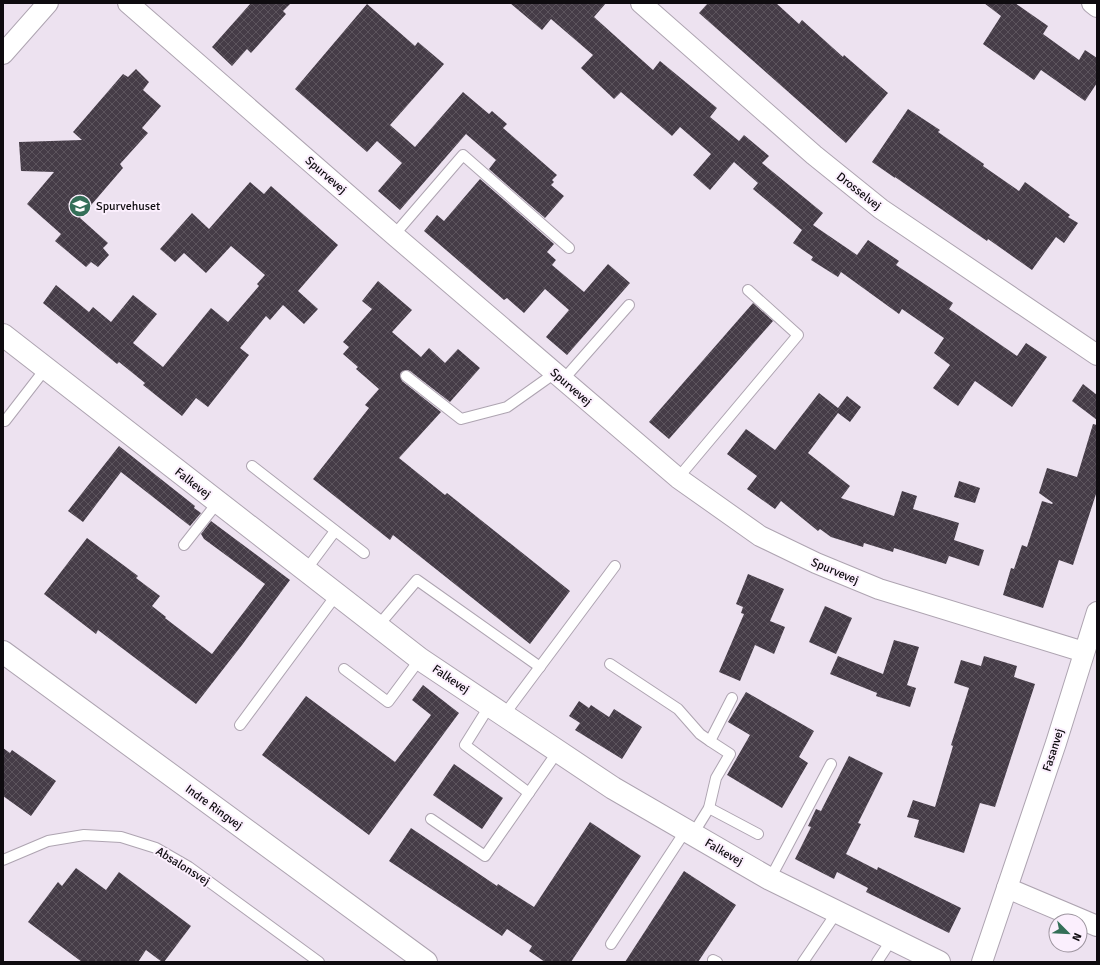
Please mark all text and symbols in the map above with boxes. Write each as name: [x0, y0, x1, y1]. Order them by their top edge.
street label: Spurvevej: [302, 153, 350, 197]
street label: Drosselvej: [833, 169, 884, 214]
school or university icon: Spurvehuset: [67, 193, 93, 219]
place label: Spurvehuset: [96, 199, 160, 214]
street label: Spurvevej: [547, 365, 595, 409]
street label: Falkevej: [172, 465, 214, 502]
street label: Spurvevej: [809, 555, 861, 588]
street label: Falkevej: [429, 662, 472, 697]
street label: Fasanvej: [1039, 727, 1067, 774]
street label: Indre Ringvej: [182, 782, 245, 833]
street label: Falkevej: [702, 835, 746, 869]
street label: Absalonsvej: [153, 844, 213, 889]
north arrow: [1048, 913, 1088, 953]
text: N: [1069, 931, 1084, 943]

